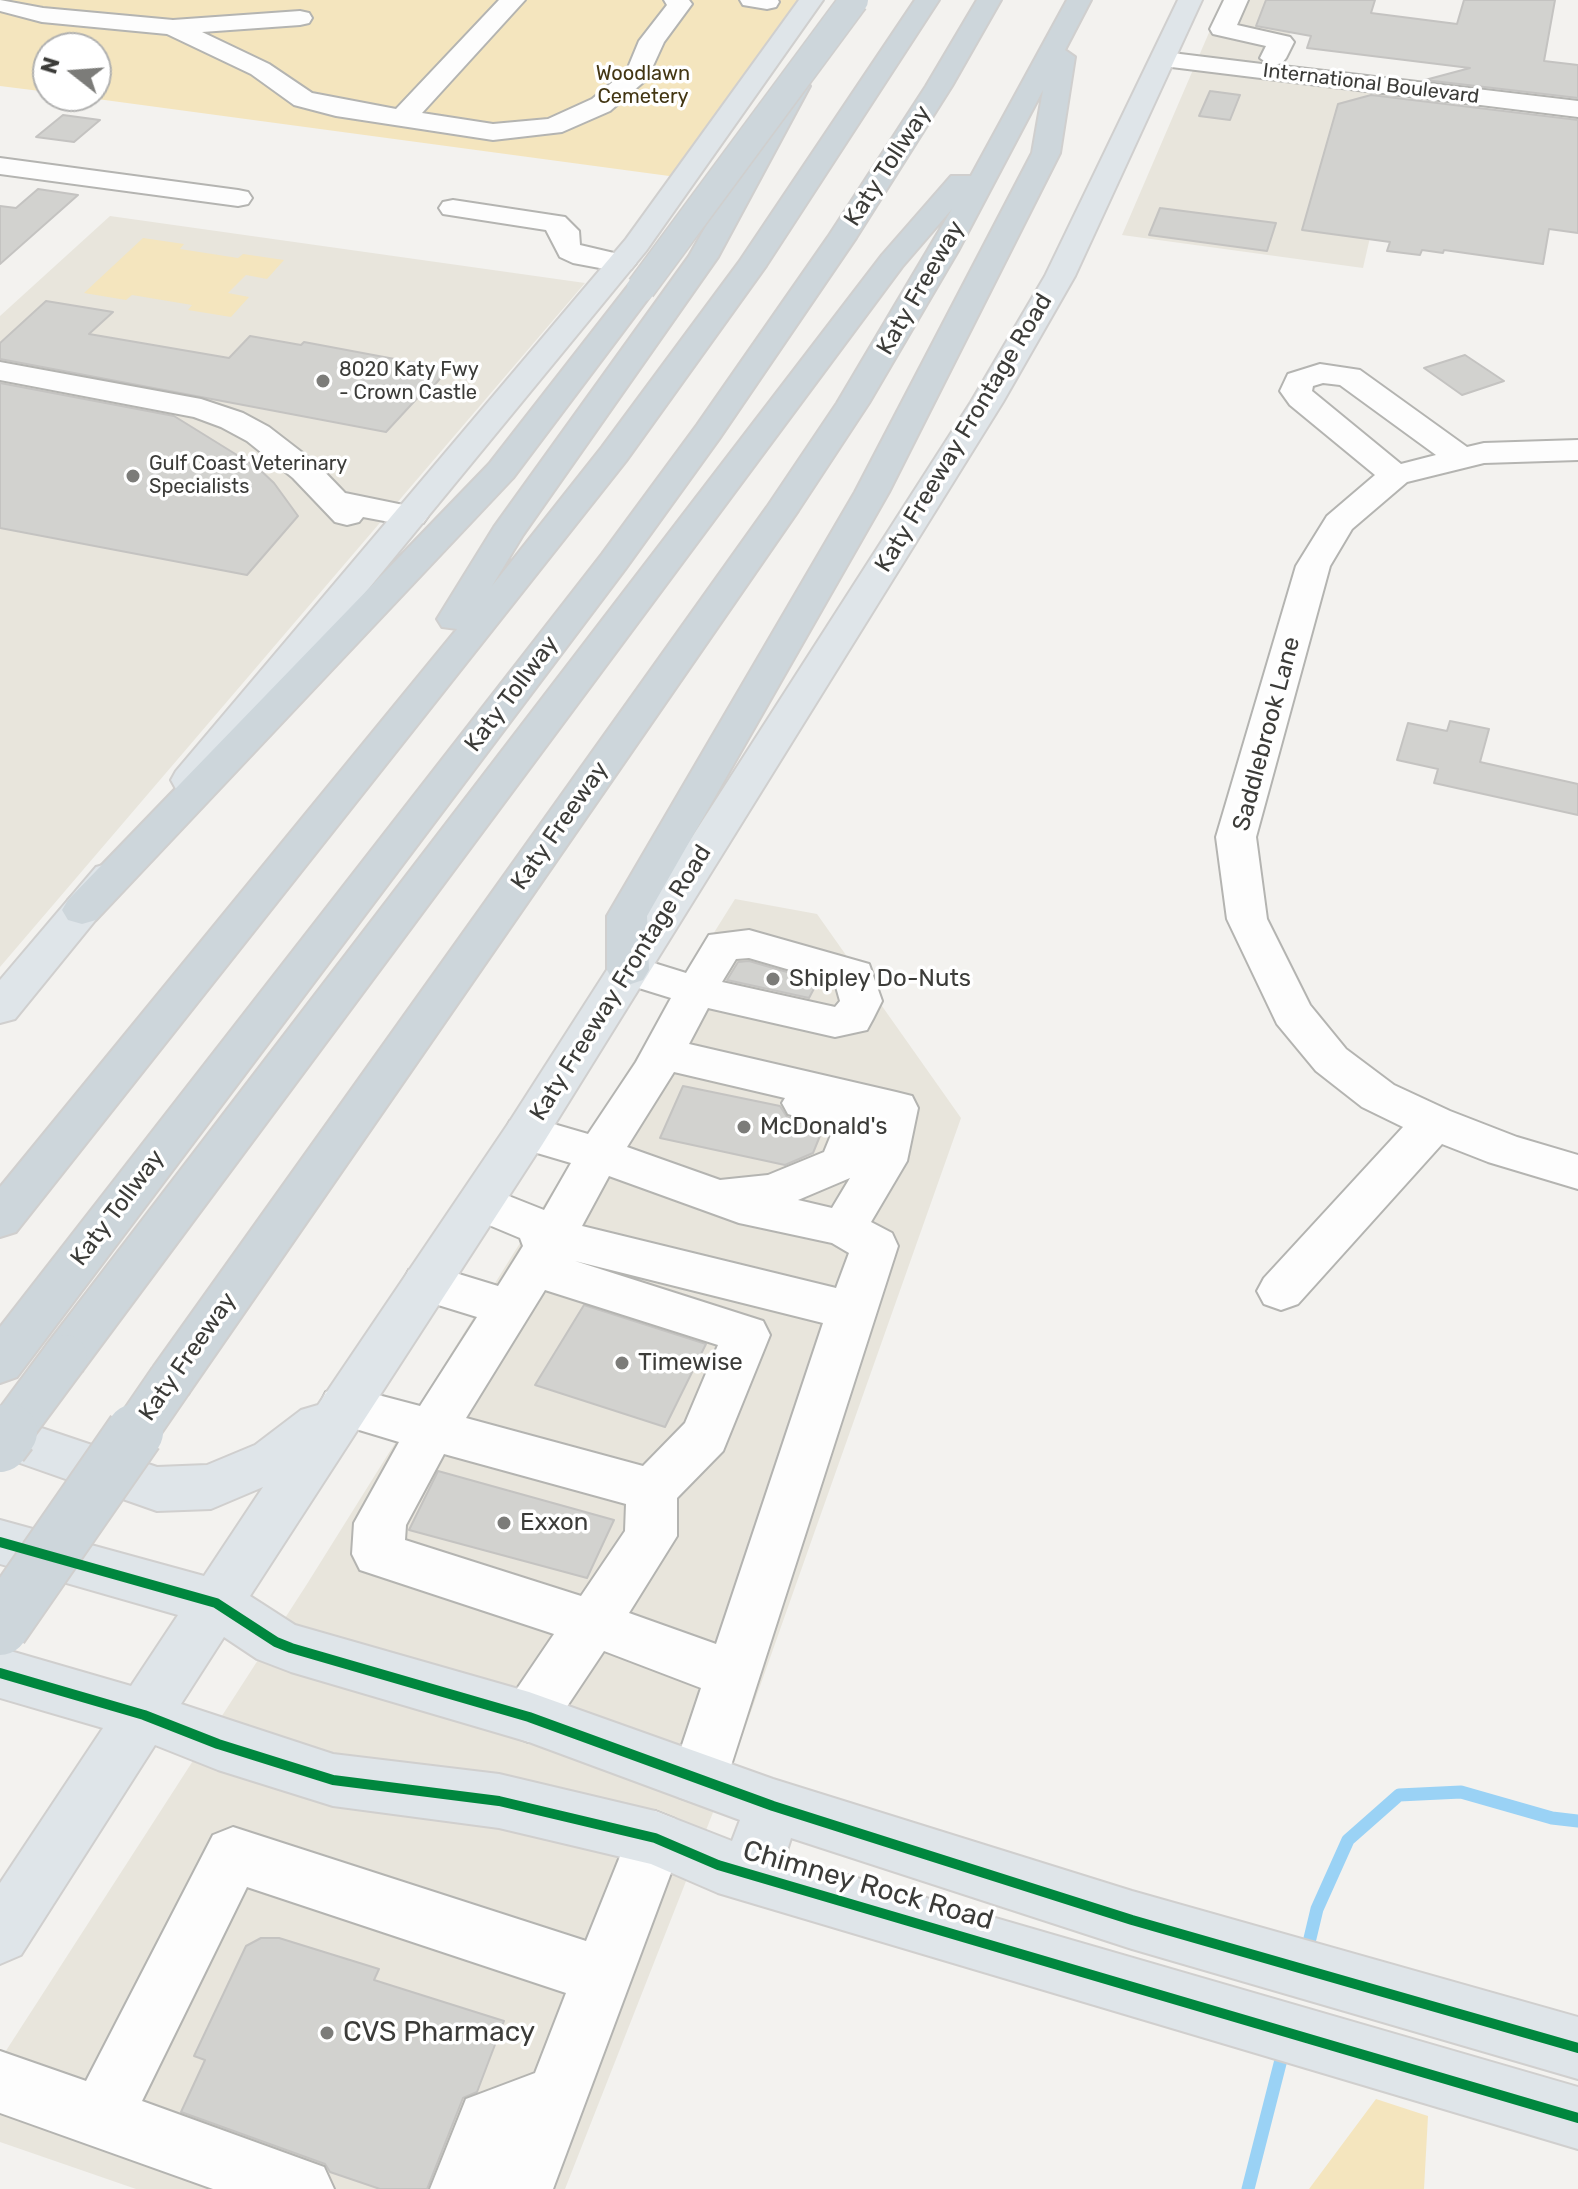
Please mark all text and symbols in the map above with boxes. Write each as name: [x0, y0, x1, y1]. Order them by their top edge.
north arrow: [32, 32, 112, 112]
text: N: [35, 54, 66, 77]
street label: International Boulevard: [1261, 59, 1481, 109]
park label: Woodlawn Cemetery: [596, 62, 690, 109]
street label: Katy Tollway: [838, 100, 938, 232]
street label: Katy Freeway: [871, 216, 971, 360]
street label: Katy Freeway Frontage Road: [869, 288, 1059, 578]
place label: 8020 Katy Fwy - Crown Castle: [339, 358, 479, 405]
marker: 8020 Katy Fwy - Crown Castle: [314, 372, 332, 390]
place label: Gulf Coast Veterinary Specialists: [149, 452, 347, 499]
marker: Gulf Coast Veterinary Specialists: [124, 467, 142, 485]
street label: Katy Tollway: [459, 630, 565, 758]
street label: Saddlebrook Lane: [1227, 634, 1307, 834]
street label: Katy Freeway: [505, 756, 615, 896]
street label: Katy Freeway Frontage Road: [524, 840, 718, 1126]
place label: Shipley Do-Nuts: [789, 965, 971, 993]
marker: Shipley Do-Nuts: [764, 970, 782, 988]
place label: McDonald's: [760, 1113, 887, 1141]
marker: McDonald's: [735, 1118, 753, 1136]
street label: Katy Tollway: [65, 1144, 171, 1272]
street label: Katy Freeway: [133, 1287, 243, 1427]
place label: Timewise: [638, 1349, 743, 1377]
marker: Timewise: [613, 1354, 631, 1372]
place label: Exxon: [520, 1509, 588, 1537]
marker: Exxon: [495, 1514, 513, 1532]
street label: Chimney Rock Road: [739, 1834, 997, 1938]
place label: CVS Pharmacy: [343, 2016, 535, 2050]
marker: CVS Pharmacy: [318, 2024, 336, 2042]

